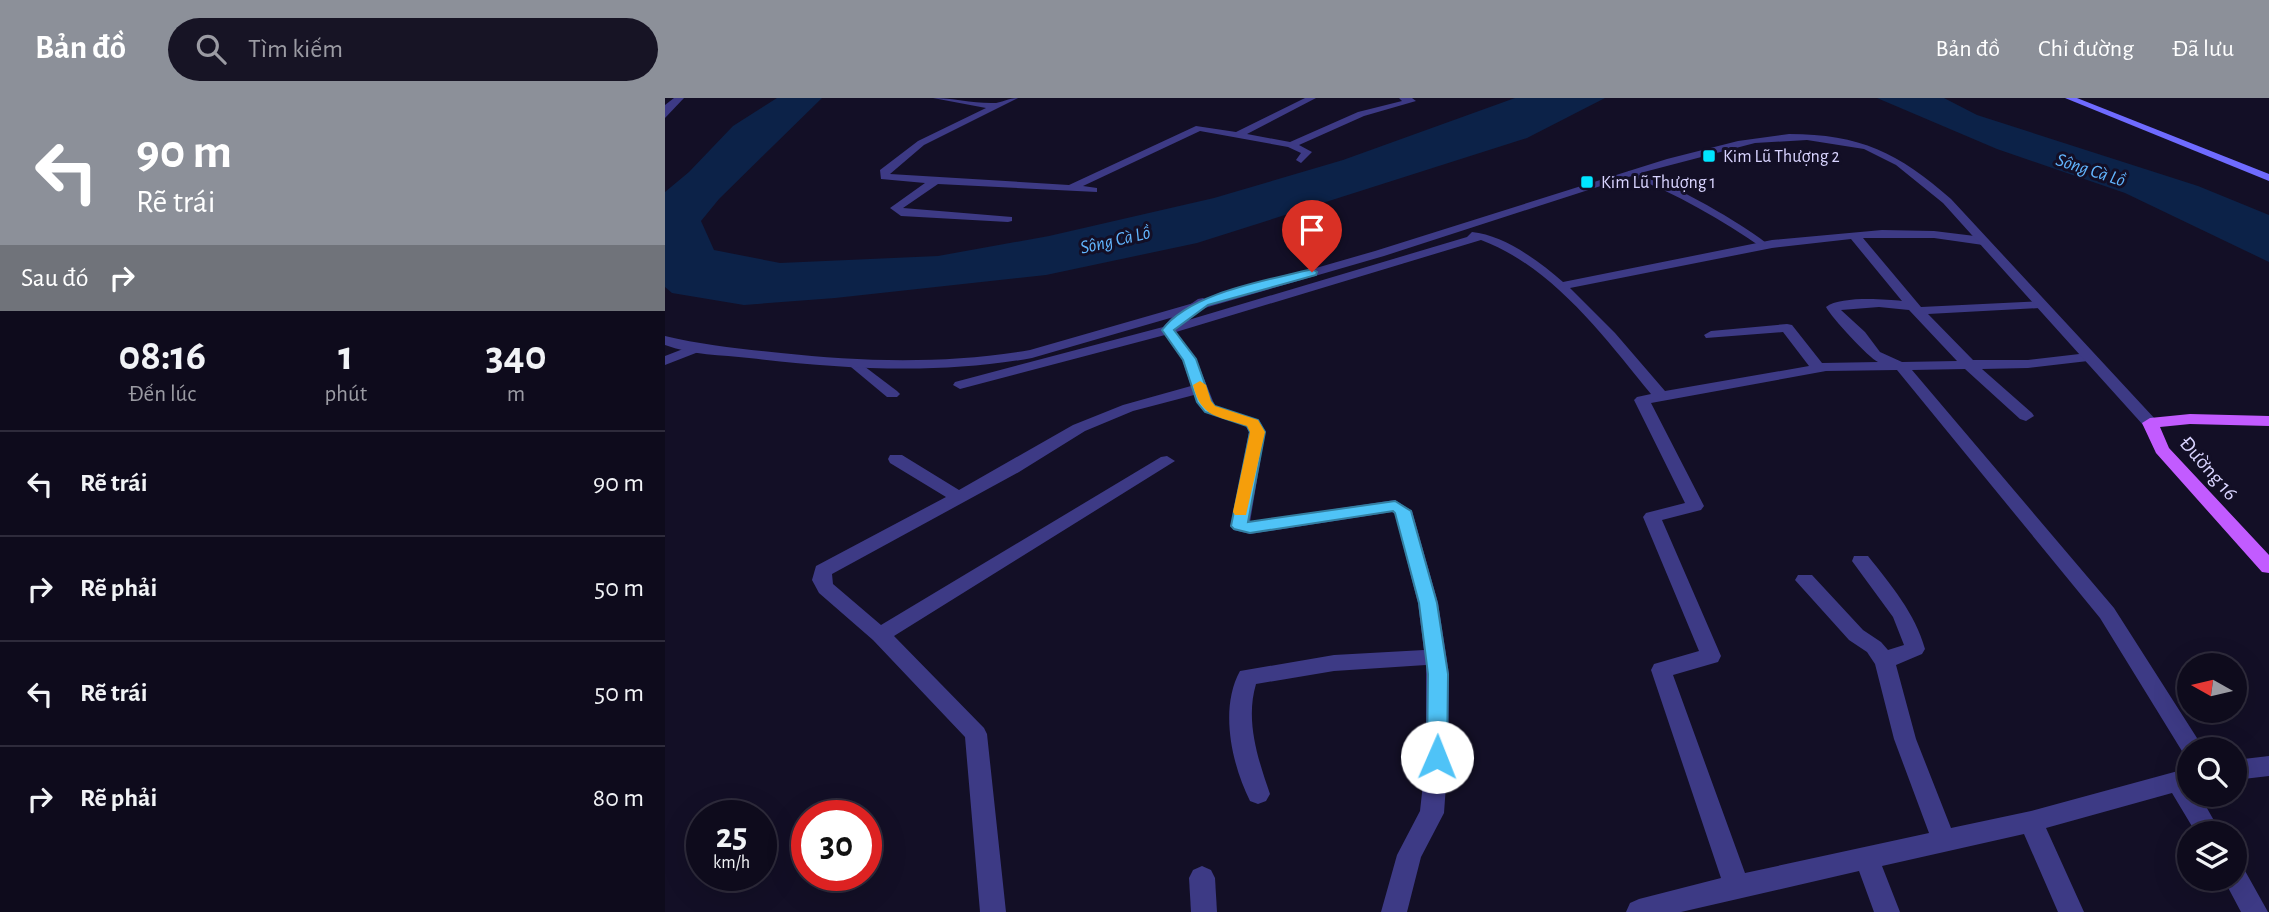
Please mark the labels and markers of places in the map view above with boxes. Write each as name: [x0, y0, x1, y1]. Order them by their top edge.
marker: Kim Lũ Thượng 2: [1701, 148, 1717, 164]
place label: Kim Lũ Thượng 2: [1723, 148, 1840, 166]
marker: Kim Lũ Thượng 1: [1579, 174, 1595, 190]
place label: Kim Lũ Thượng 1: [1601, 174, 1716, 192]
pin: [1282, 200, 1342, 272]

